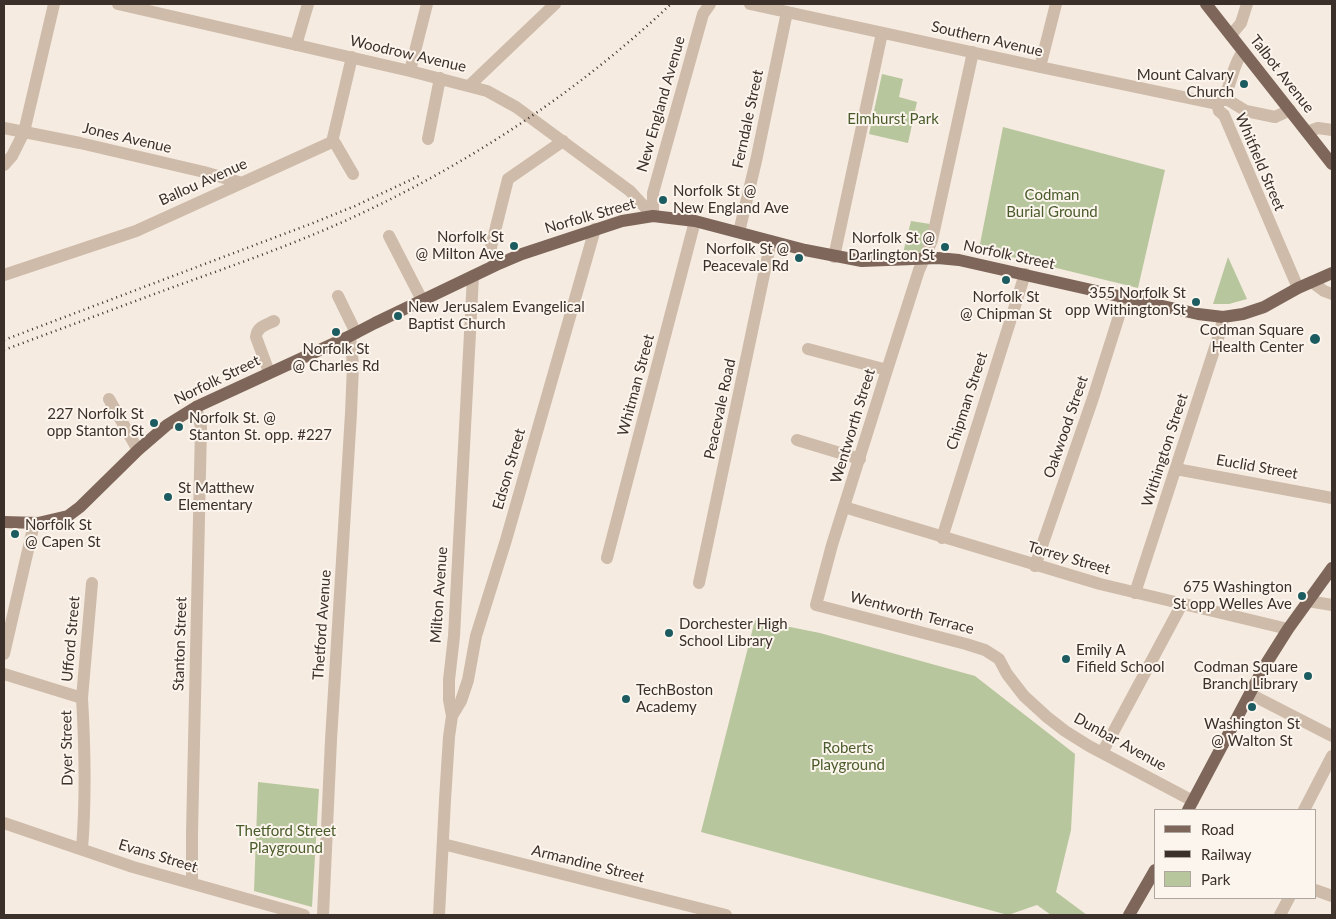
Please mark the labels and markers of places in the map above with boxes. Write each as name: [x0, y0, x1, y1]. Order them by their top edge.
place label: Mount Calvary Church: [1137, 66, 1234, 101]
marker: Mount Calvary Church: [1238, 78, 1250, 90]
place label: Norfolk St @ New England Ave: [673, 182, 789, 217]
marker: Norfolk St @ New England Ave: [657, 194, 669, 206]
place label: Norfolk St @ Milton Ave: [416, 228, 504, 263]
place label: Norfolk St @ Darlington St: [848, 229, 935, 264]
marker: Norfolk St @ Milton Ave: [508, 240, 520, 252]
place label: Norfolk St @ Peacevale Rd: [702, 240, 789, 275]
marker: Norfolk St @ Darlington St: [939, 241, 951, 253]
marker: Norfolk St @ Peacevale Rd: [793, 252, 805, 264]
marker: Norfolk St @ Chipman St: [1000, 274, 1012, 286]
place label: 355 Norfolk St opp Withington St: [1065, 284, 1186, 319]
place label: Norfolk St @ Chipman St: [960, 288, 1052, 323]
marker: 355 Norfolk St opp Withington St: [1190, 296, 1202, 308]
place label: New Jerusalem Evangelical Baptist Church: [408, 298, 585, 333]
marker: New Jerusalem Evangelical Baptist Church: [392, 310, 404, 322]
place label: Codman Square Health Center: [1200, 321, 1304, 356]
marker: Norfolk St @ Charles Rd: [330, 326, 342, 338]
marker: Codman Square Health Center: [1308, 332, 1322, 346]
place label: Norfolk St @ Charles Rd: [293, 340, 379, 375]
place label: 227 Norfolk St opp Stanton St: [47, 405, 144, 440]
place label: Norfolk St. @ Stanton St. opp. #227: [189, 409, 332, 444]
marker: 227 Norfolk St opp Stanton St: [148, 417, 160, 429]
marker: Norfolk St. @ Stanton St. opp. #227: [173, 421, 185, 433]
place label: St Matthew Elementary: [178, 479, 254, 514]
marker: St Matthew Elementary: [162, 491, 174, 503]
place label: Norfolk St @ Capen St: [25, 516, 101, 551]
marker: Norfolk St @ Capen St: [9, 528, 21, 540]
place label: 675 Washington St opp Welles Ave: [1173, 578, 1292, 613]
marker: 675 Washington St opp Welles Ave: [1296, 590, 1308, 602]
place label: Dorchester High School Library: [679, 615, 788, 650]
marker: Dorchester High School Library: [663, 627, 675, 639]
place label: Emily A Fifield School: [1076, 641, 1165, 676]
marker: Emily A Fifield School: [1060, 653, 1072, 665]
place label: Codman Square Branch Library: [1194, 658, 1298, 693]
marker: Codman Square Branch Library: [1302, 670, 1314, 682]
place label: TechBoston Academy: [636, 681, 713, 716]
marker: TechBoston Academy: [620, 693, 632, 705]
marker: Washington St @ Walton St: [1246, 701, 1258, 713]
place label: Washington St @ Walton St: [1204, 715, 1300, 750]

